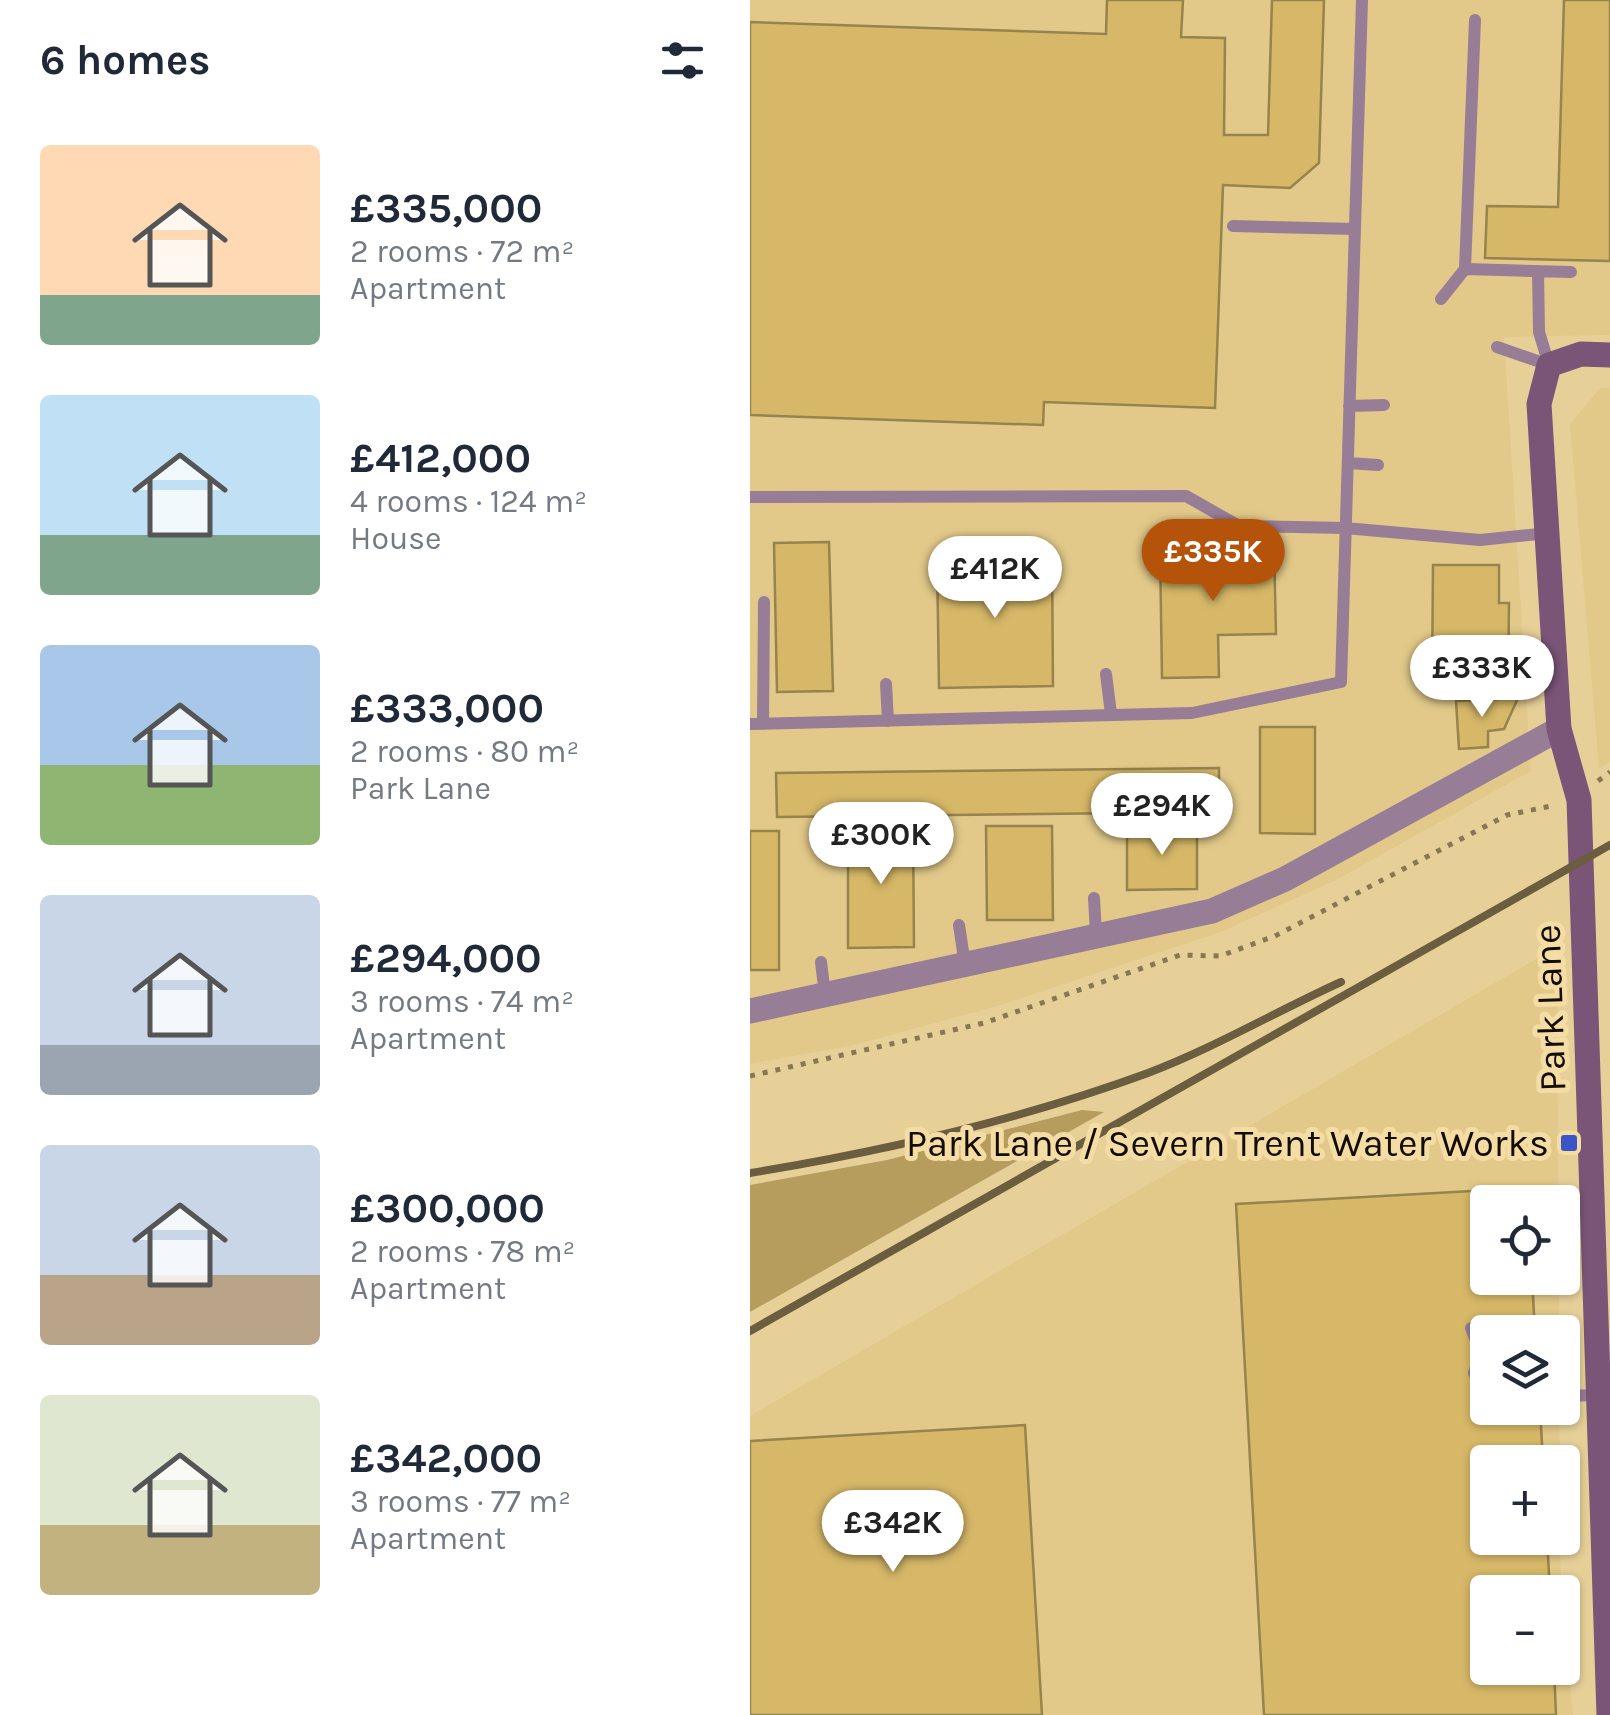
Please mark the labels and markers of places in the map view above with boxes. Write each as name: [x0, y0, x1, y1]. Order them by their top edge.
pin: £335K: [1143, 519, 1283, 604]
pin: £412K: [925, 536, 1065, 621]
pin: £333K: [1412, 635, 1552, 720]
pin: £294K: [1092, 773, 1232, 858]
pin: £300K: [811, 802, 951, 887]
place label: Park Lane / Severn Trent Water Works: [906, 1121, 1549, 1166]
marker: Park Lane / Severn Trent Water Works: [1558, 1132, 1580, 1154]
pin: £342K: [823, 1490, 963, 1575]

